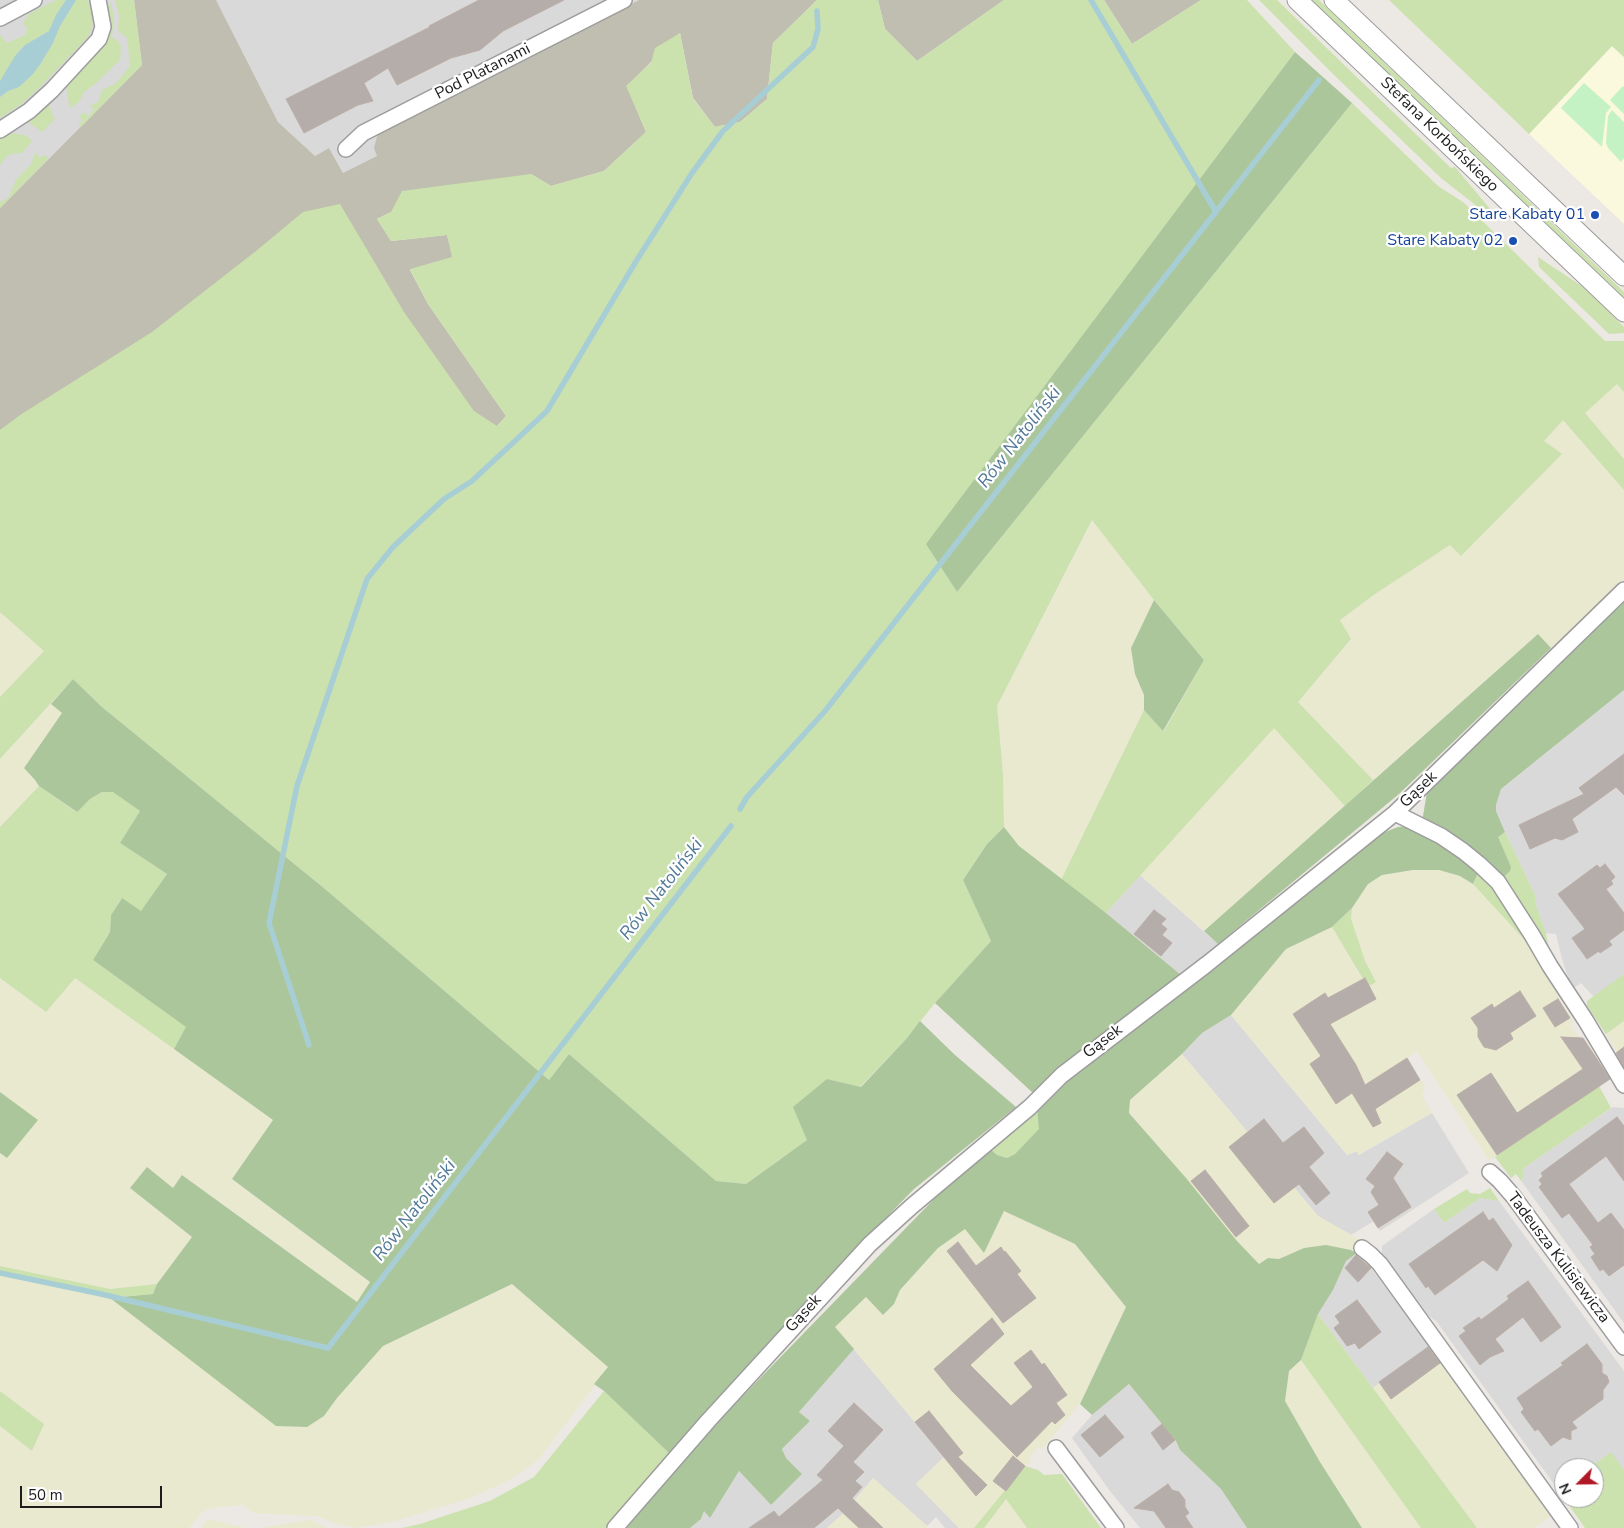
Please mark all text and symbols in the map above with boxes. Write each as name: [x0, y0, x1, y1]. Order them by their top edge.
street label: Pod Platanami: [432, 40, 534, 104]
street label: Stefana Korbońskiego: [1376, 73, 1502, 197]
place label: Stare Kabaty 01: [1469, 205, 1585, 225]
marker: Stare Kabaty 01: [1589, 209, 1601, 221]
place label: Stare Kabaty 02: [1387, 231, 1503, 251]
marker: Stare Kabaty 02: [1507, 235, 1519, 247]
water label: Rów Natoliński: [974, 383, 1066, 493]
street label: Gąsek: [1396, 768, 1442, 812]
water label: Rów Natoliński: [616, 835, 708, 945]
street label: Gąsek: [1080, 1021, 1126, 1063]
water label: Rów Natoliński: [369, 1156, 461, 1266]
street label: Tadeusza Kulisiewicza: [1503, 1189, 1613, 1327]
street label: Gąsek: [782, 1291, 826, 1337]
north arrow: [1554, 1458, 1604, 1508]
scale bar: [22, 1476, 165, 1508]
text: N: [1555, 1480, 1576, 1497]
text: 50 m: [28, 1485, 63, 1505]

